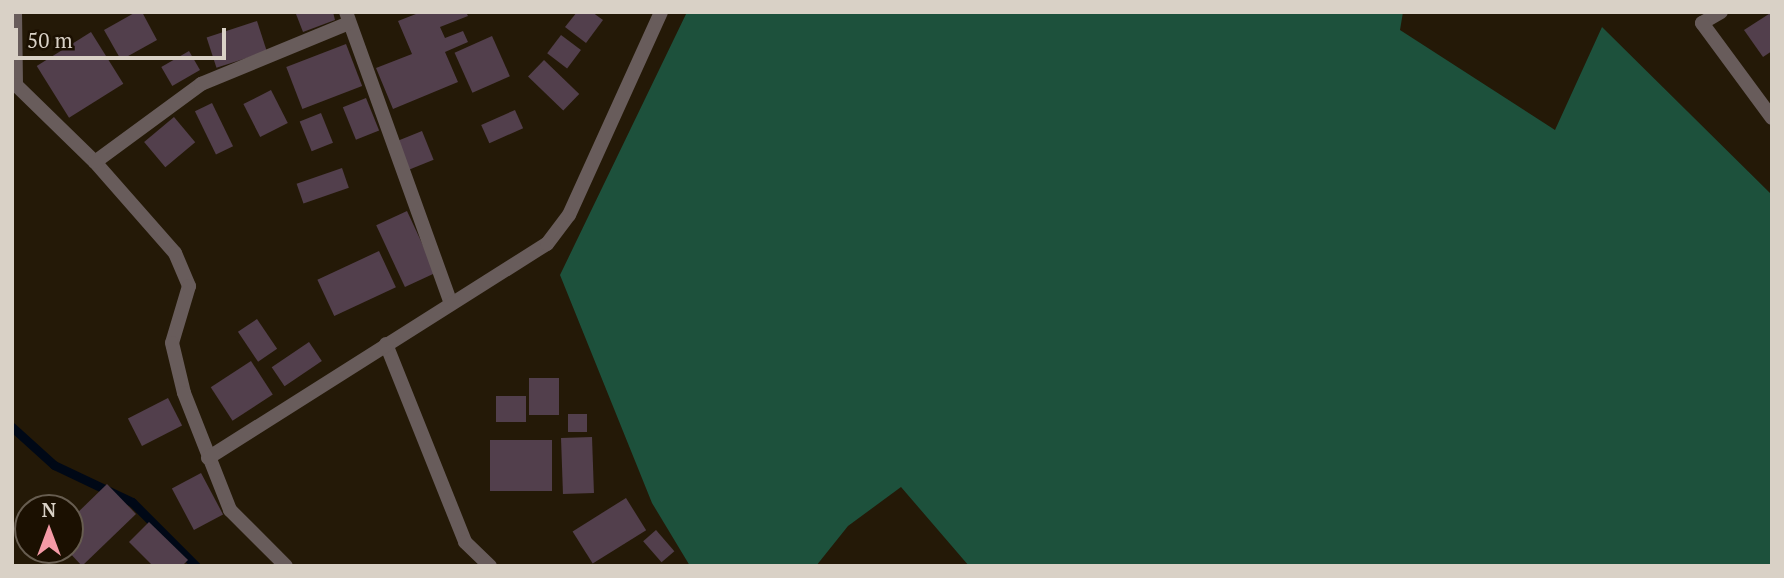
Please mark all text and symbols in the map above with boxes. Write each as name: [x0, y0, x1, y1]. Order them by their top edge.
scale bar: [18, 14, 229, 58]
text: 50 m: [27, 26, 73, 54]
north arrow: [14, 494, 84, 564]
text: N: [42, 497, 56, 522]

